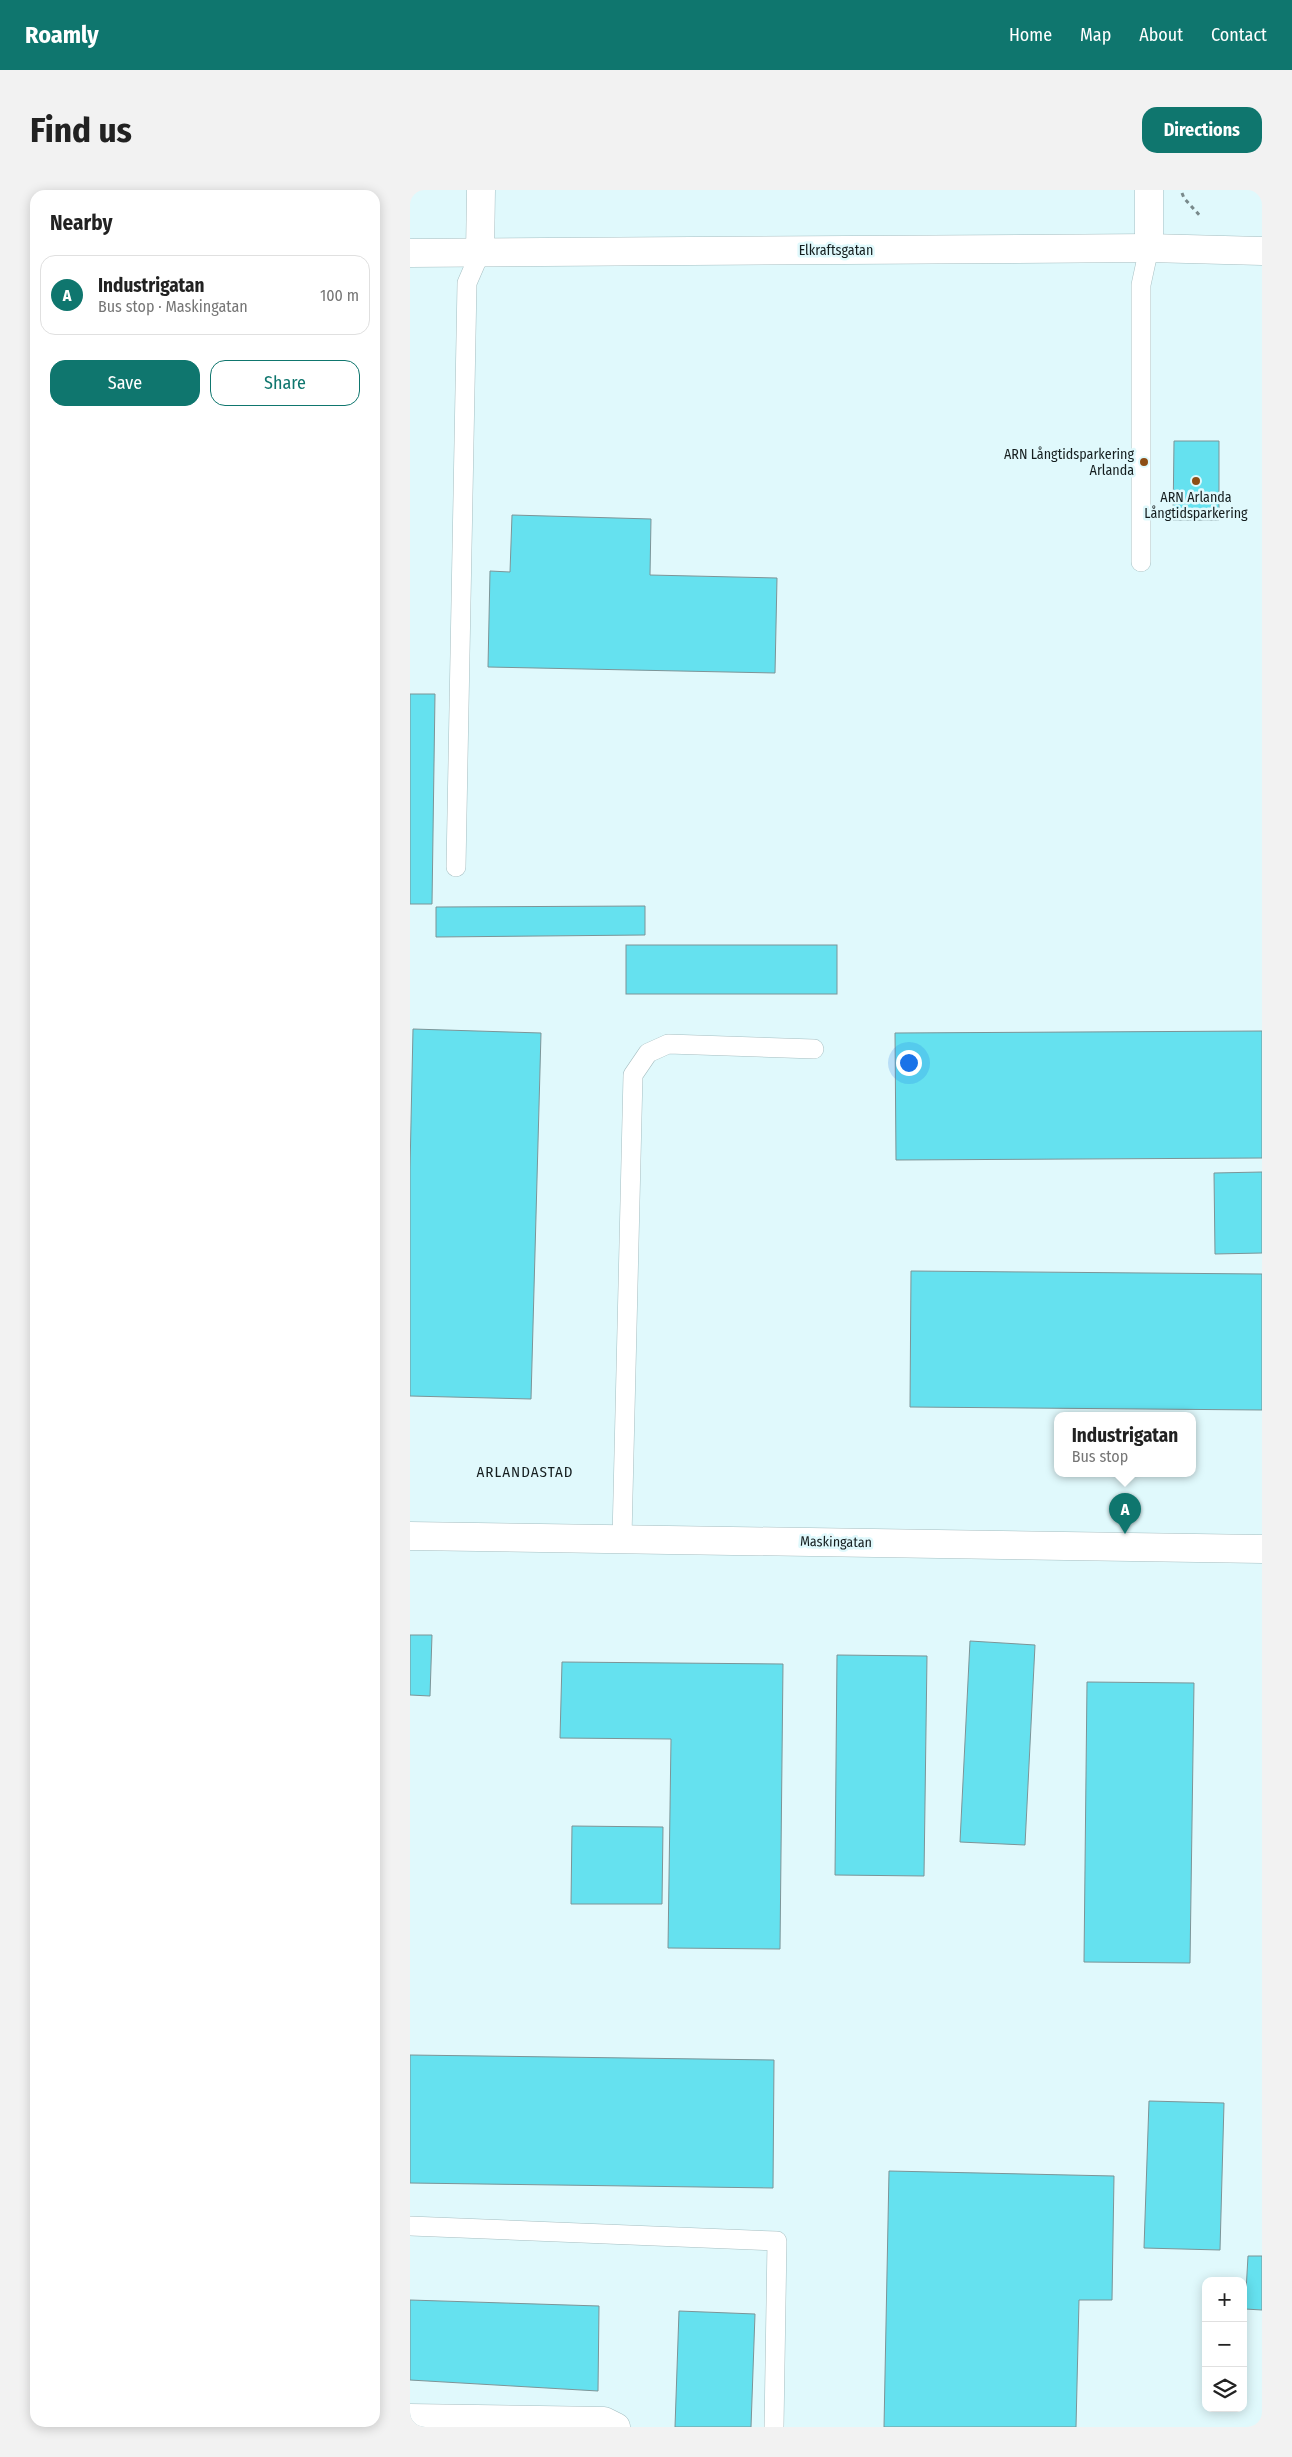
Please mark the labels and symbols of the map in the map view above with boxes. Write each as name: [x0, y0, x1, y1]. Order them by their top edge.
street label: Elkraftsgatan: [799, 242, 873, 259]
place label: ARN Långtidsparkering Arlanda: [1004, 446, 1134, 479]
marker: ARN Långtidsparkering Arlanda: [1138, 456, 1150, 468]
marker: ARN Arlanda Långtidsparkering: [1190, 475, 1202, 487]
place label: ARN Arlanda Långtidsparkering: [1144, 489, 1248, 522]
your location: [896, 1050, 922, 1076]
district label: ARLANDASTAD: [476, 1463, 574, 1481]
pin: A: [1109, 1493, 1141, 1534]
street label: Maskingatan: [800, 1533, 872, 1551]

